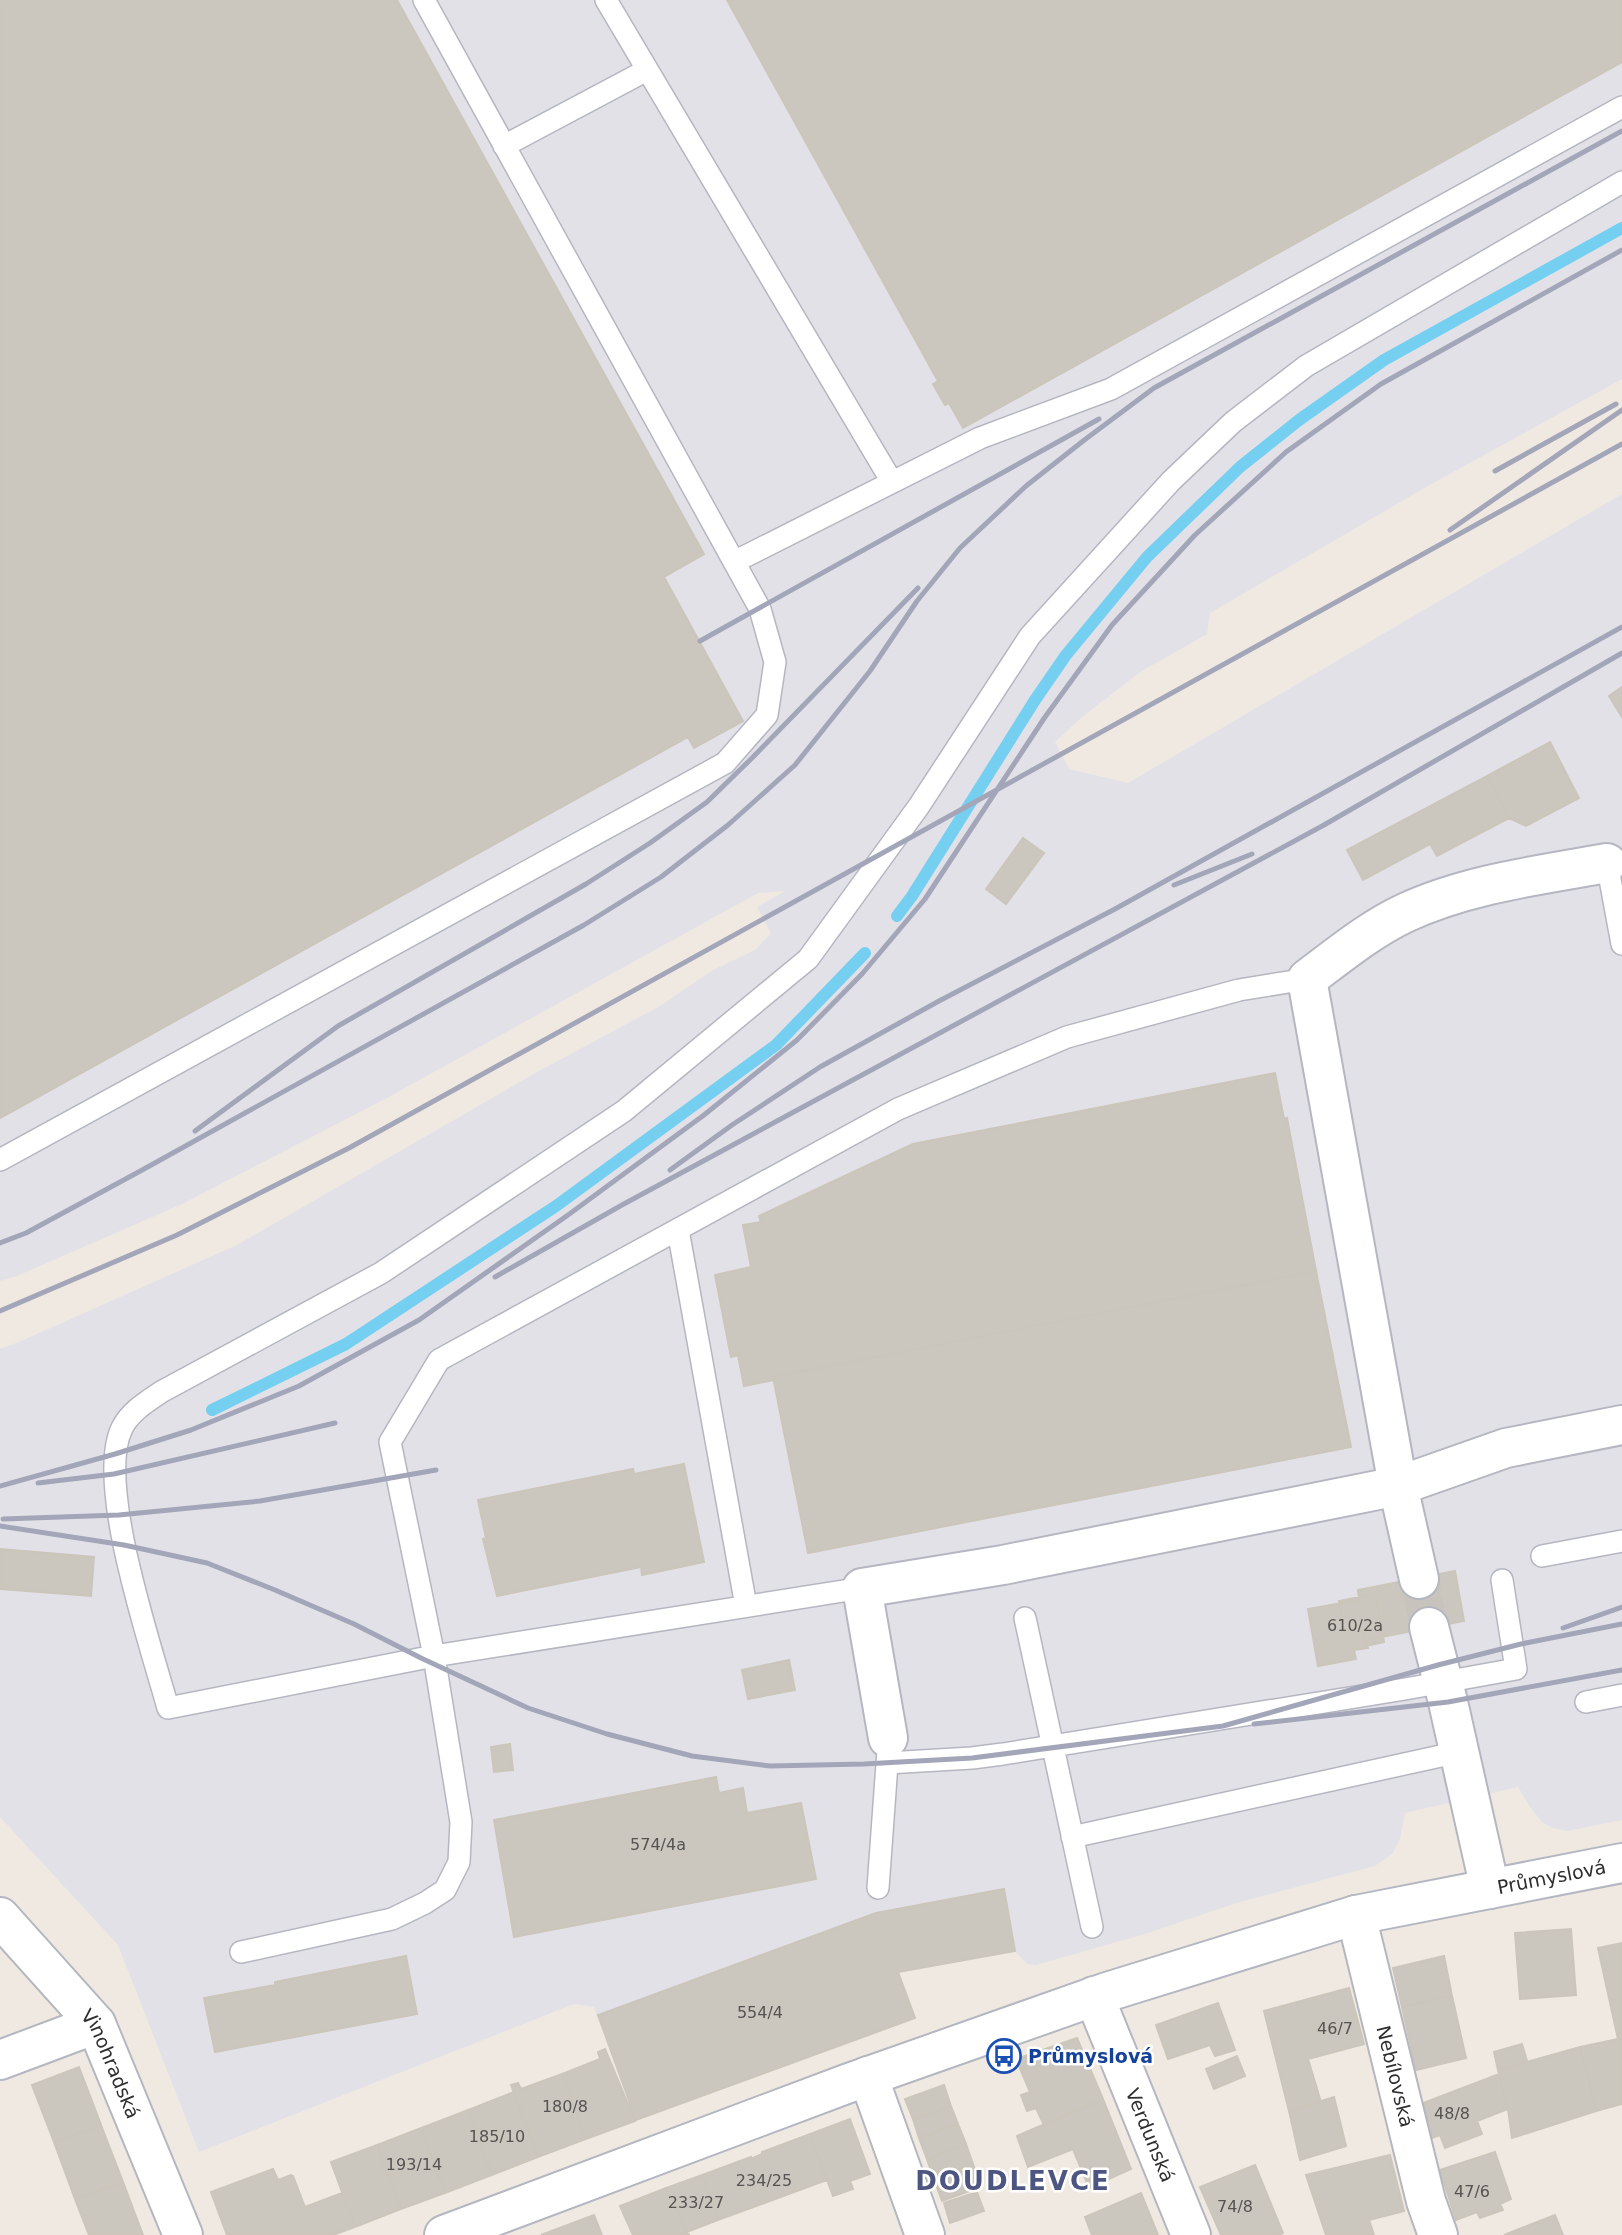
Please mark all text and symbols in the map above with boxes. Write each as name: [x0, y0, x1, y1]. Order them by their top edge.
house number: 610/2a: [1327, 1616, 1383, 1635]
house number: 574/4a: [630, 1835, 686, 1854]
street label: Průmyslová: [1495, 1855, 1608, 1898]
house number: 554/4: [737, 2003, 783, 2022]
street label: Vinohradská: [77, 2004, 145, 2121]
house number: 46/7: [1317, 2019, 1353, 2038]
street label: Nebílovská: [1372, 2023, 1418, 2129]
bus stop icon: Průmyslová: [985, 2037, 1023, 2075]
place label: Průmyslová: [1028, 2045, 1153, 2067]
street label: Verdunská: [1122, 2085, 1179, 2185]
house number: 180/8: [542, 2097, 588, 2116]
house number: 48/8: [1434, 2104, 1470, 2123]
house number: 185/10: [469, 2127, 525, 2146]
house number: 193/14: [386, 2155, 442, 2174]
district label: DOUDLEVCE: [915, 2166, 1111, 2196]
house number: 234/25: [736, 2171, 792, 2190]
house number: 47/6: [1454, 2182, 1490, 2201]
house number: 233/27: [668, 2193, 724, 2212]
house number: 74/8: [1217, 2197, 1253, 2216]

